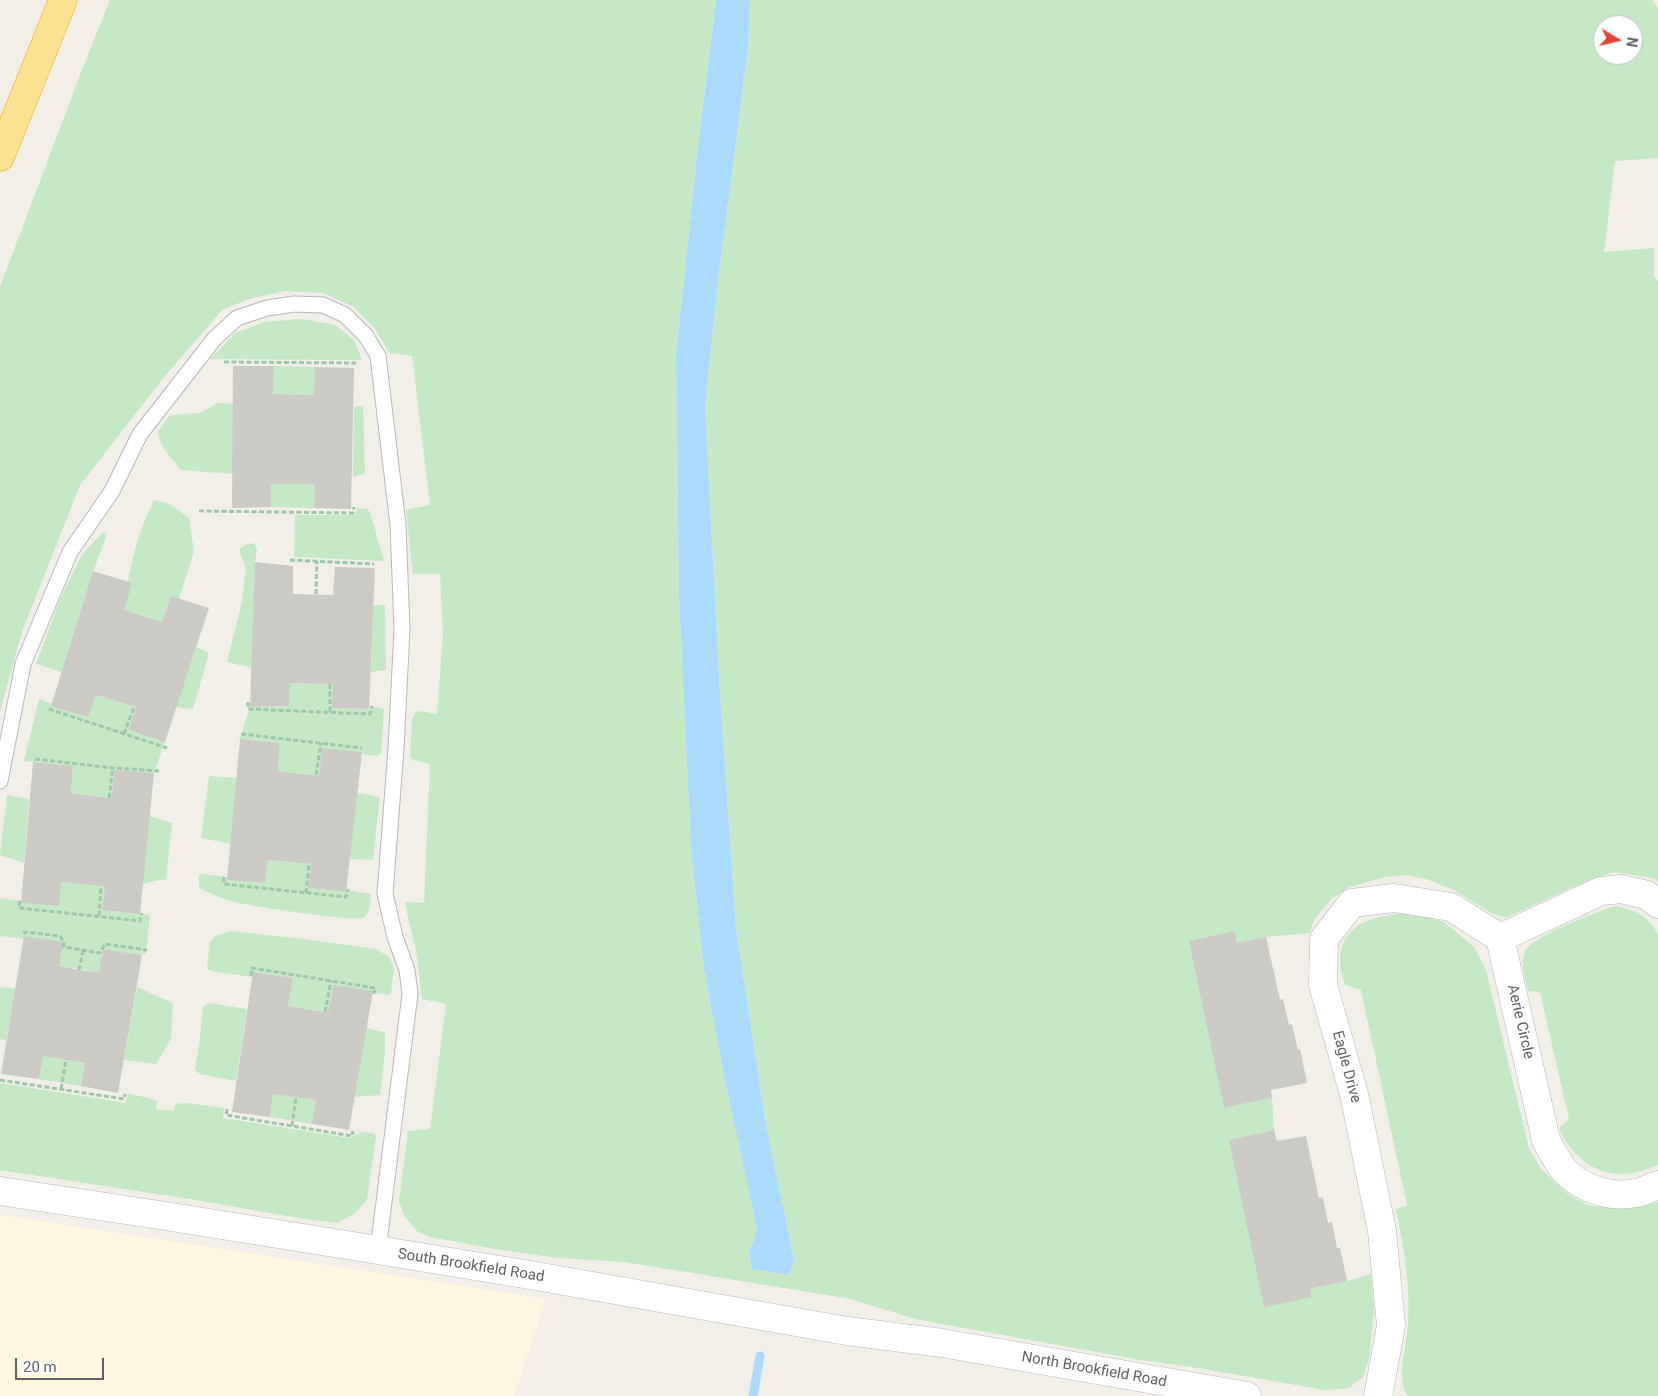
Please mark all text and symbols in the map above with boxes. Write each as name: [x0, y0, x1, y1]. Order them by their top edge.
north arrow: [1593, 15, 1643, 65]
text: N: [1623, 36, 1641, 48]
street label: Aerie Circle: [1503, 983, 1537, 1061]
street label: Eagle Drive: [1328, 1029, 1364, 1105]
street label: South Brookfield Road: [396, 1246, 546, 1286]
scale bar: [18, 1348, 106, 1380]
street label: North Brookfield Road: [1020, 1348, 1168, 1392]
text: 20 m: [23, 1358, 57, 1376]

